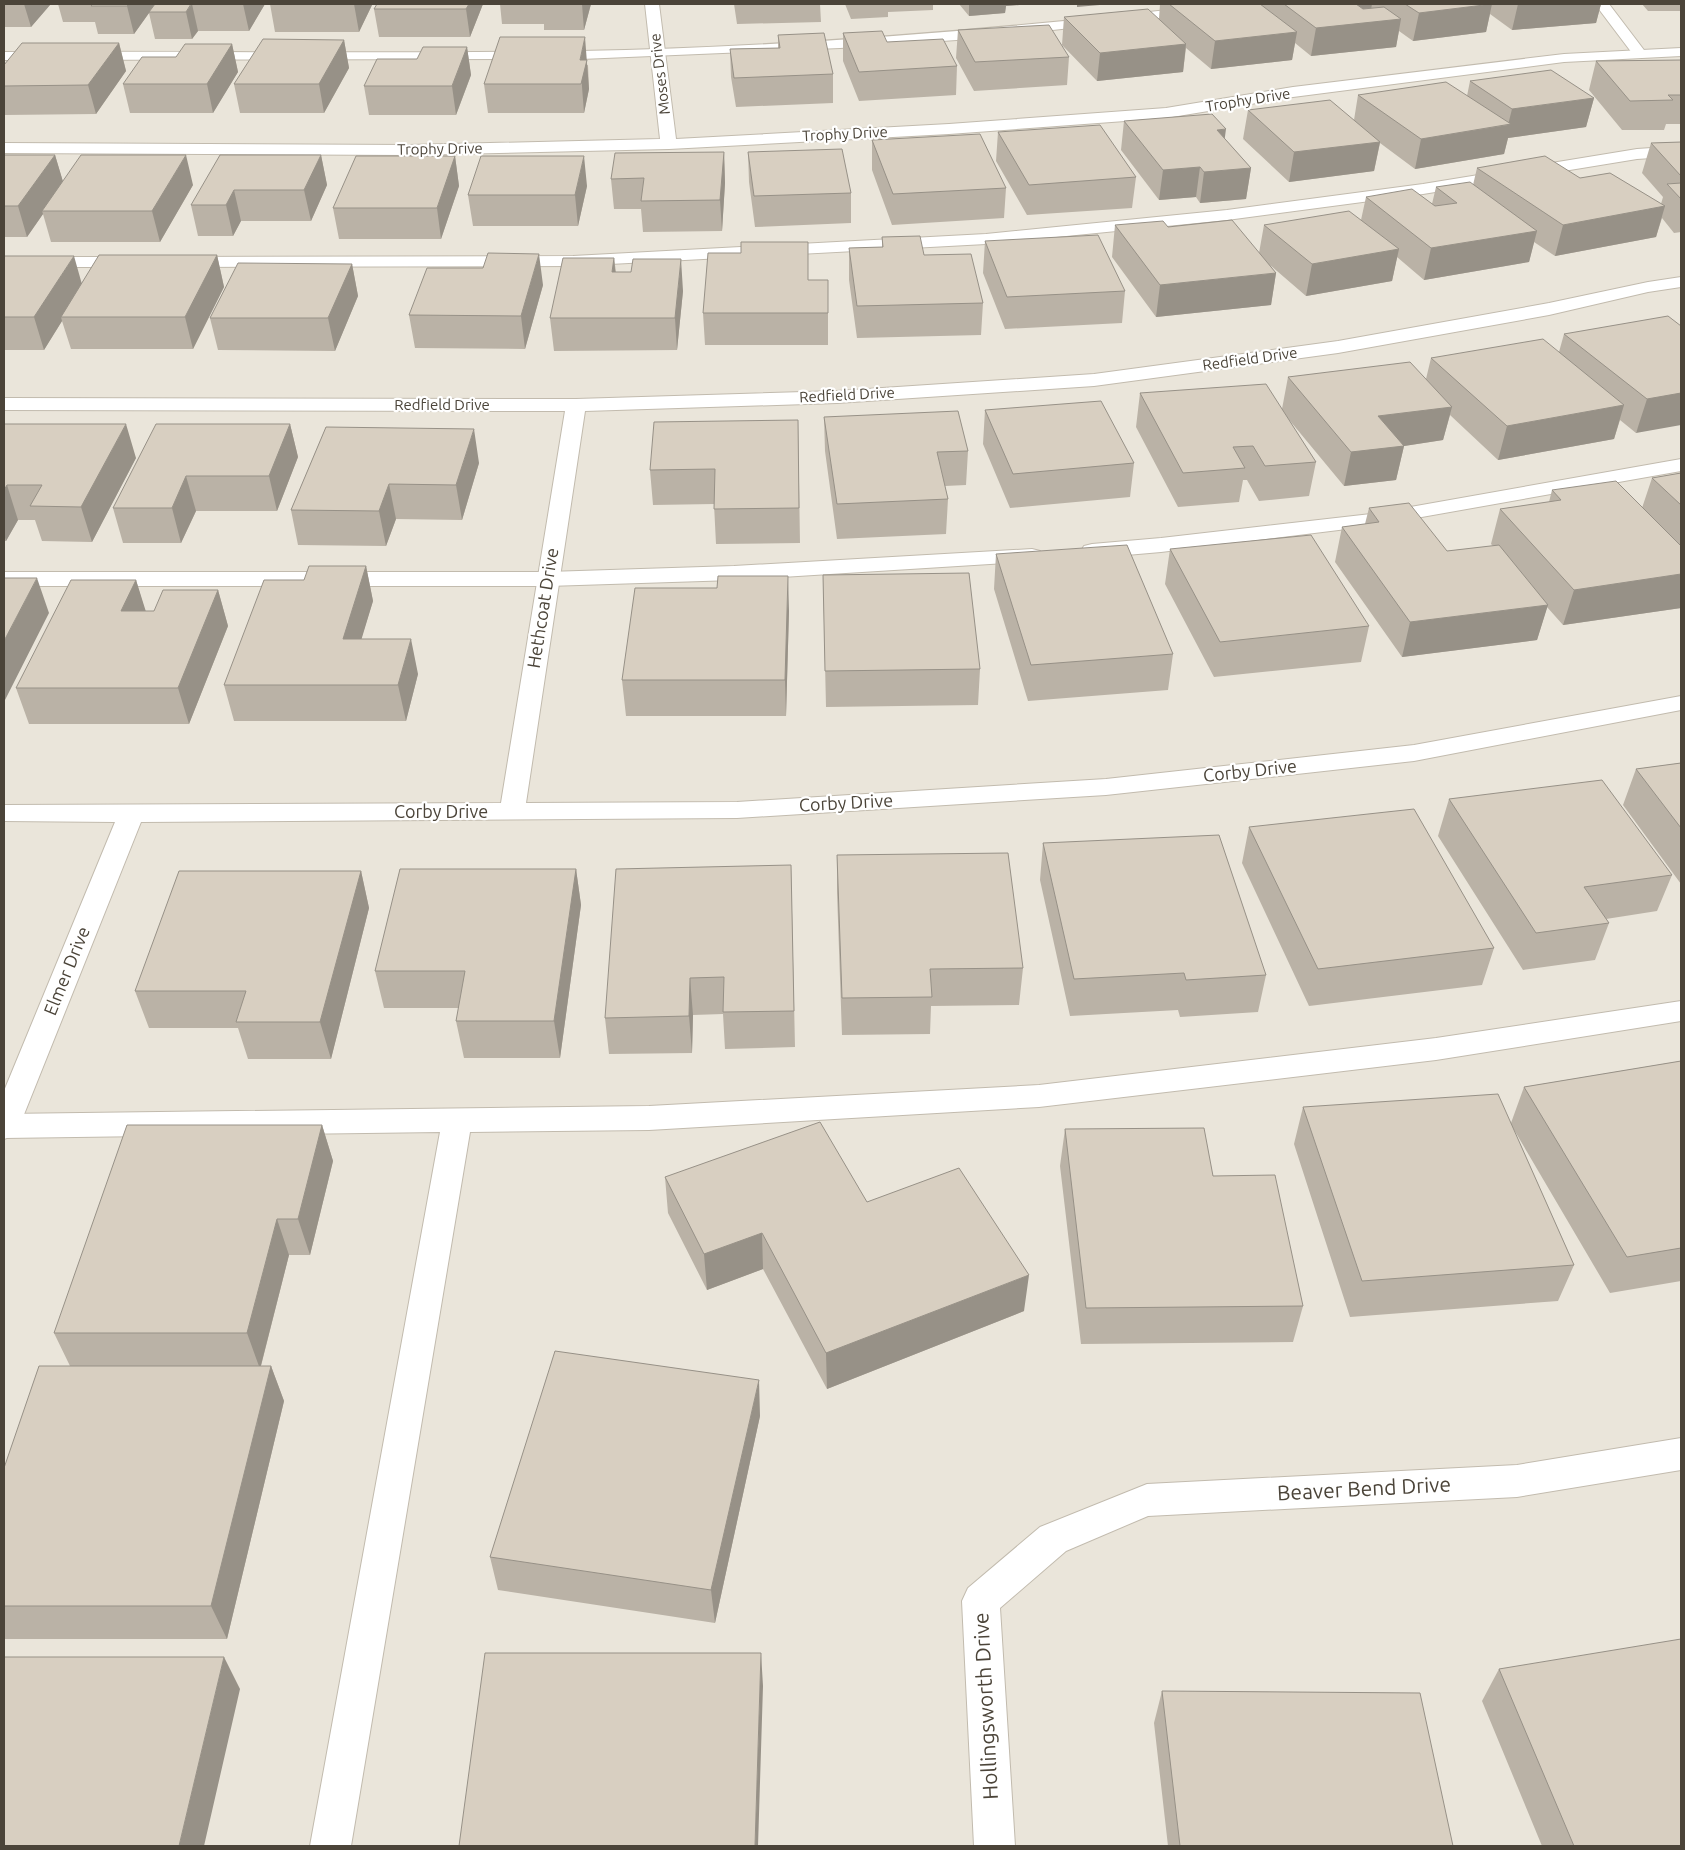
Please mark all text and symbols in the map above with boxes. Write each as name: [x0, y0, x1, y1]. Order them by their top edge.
street label: Moses Drive: [646, 32, 673, 116]
street label: Trophy Drive: [1204, 84, 1292, 115]
street label: Trophy Drive: [802, 123, 888, 144]
street label: Trophy Drive: [397, 139, 483, 158]
street label: Redfield Drive: [1201, 343, 1298, 374]
street label: Redfield Drive: [799, 384, 895, 405]
street label: Redfield Drive: [394, 396, 490, 413]
street label: Hethcoat Drive: [523, 546, 561, 670]
street label: Corby Drive: [1202, 755, 1298, 785]
street label: Corby Drive: [798, 790, 894, 814]
street label: Corby Drive: [394, 801, 488, 821]
street label: Elmer Drive: [39, 923, 93, 1018]
street label: Beaver Bend Drive: [1276, 1471, 1451, 1505]
street label: Hollingsworth Drive: [968, 1612, 1002, 1800]

